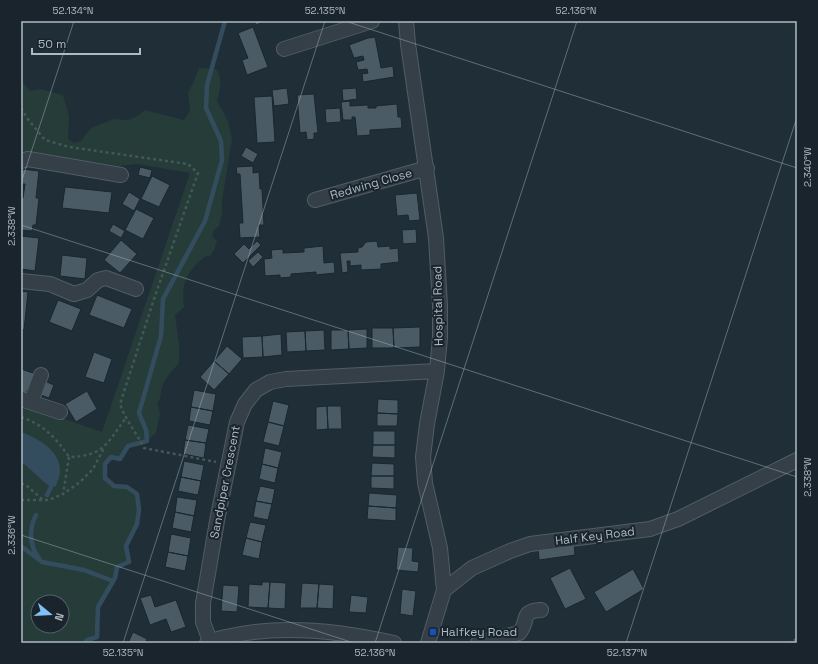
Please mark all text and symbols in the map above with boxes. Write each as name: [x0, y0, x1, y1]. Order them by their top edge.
text: 52.134°N: [53, 4, 93, 17]
text: 52.135°N: [305, 4, 345, 17]
text: 52.136°N: [556, 4, 596, 17]
scale bar: [32, 30, 140, 56]
text: 50 m: [38, 36, 66, 52]
text: 2.340°W: [801, 147, 814, 187]
street label: Redwing Close: [328, 165, 414, 203]
text: 2.338°W: [5, 206, 18, 246]
street label: Hospital Road: [429, 266, 447, 346]
street label: Sandpiper Crescent: [206, 424, 244, 540]
text: 2.338°W: [801, 457, 814, 497]
text: 2.336°W: [5, 515, 18, 555]
street label: Half Key Road: [554, 523, 636, 549]
north arrow: [30, 594, 70, 634]
text: N: [52, 611, 67, 623]
place label: Halfkey Road: [441, 624, 517, 640]
marker: Halfkey Road: [428, 627, 438, 637]
text: 52.135°N: [103, 646, 143, 659]
text: 52.136°N: [355, 646, 395, 659]
text: 52.137°N: [607, 646, 647, 659]

